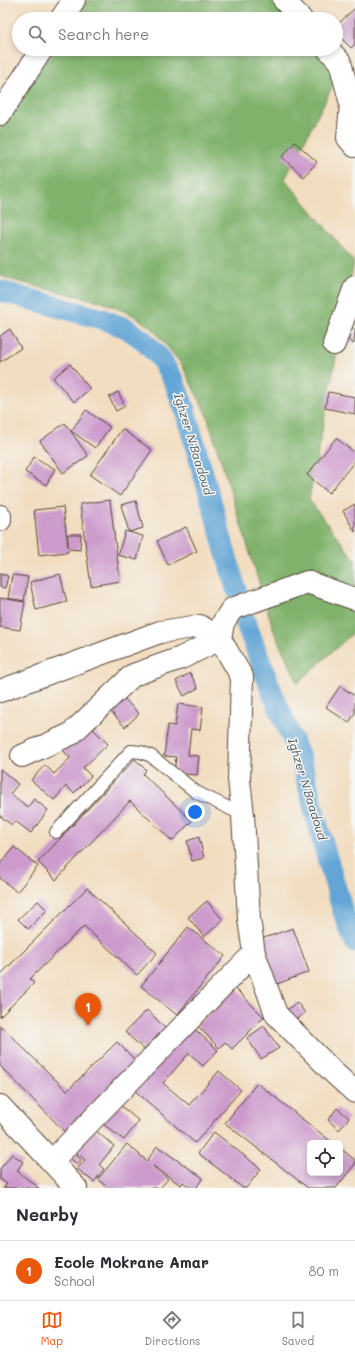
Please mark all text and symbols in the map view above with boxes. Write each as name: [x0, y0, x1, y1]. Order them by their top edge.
search box: [12, 12, 343, 56]
icon: search: [26, 23, 48, 45]
text: Search here: [58, 24, 149, 44]
water label: Ighzer N'Baadoud: [171, 391, 217, 498]
water label: Ighzer N'Baadoud: [285, 736, 331, 843]
your location: [185, 802, 205, 822]
pin: 1: [75, 993, 101, 1026]
map controls: [307, 1140, 343, 1176]
button: locate: [307, 1140, 343, 1176]
text: Nearby: [16, 1203, 78, 1225]
text: Ecole Mokrane Amar: [54, 1252, 209, 1272]
text: 1: [26, 1262, 32, 1279]
text: 80 m: [309, 1262, 339, 1279]
text: School: [54, 1272, 95, 1289]
tab: Map: [41, 1309, 63, 1348]
tab: Directions: [144, 1309, 200, 1348]
tab: Saved: [282, 1309, 314, 1348]

